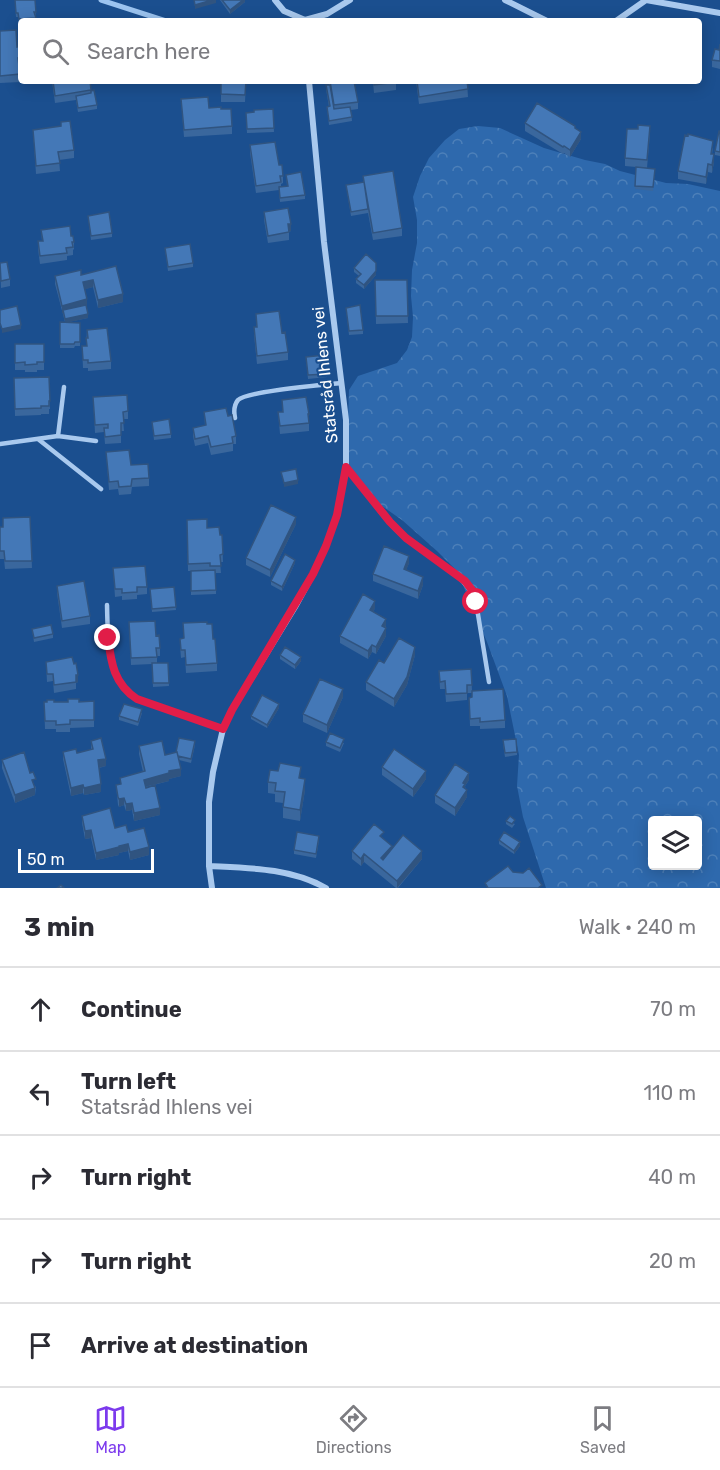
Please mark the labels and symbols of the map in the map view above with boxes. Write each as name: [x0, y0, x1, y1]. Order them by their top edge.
street label: Statsråd Ihlens vei: [308, 306, 342, 444]
route start: [462, 588, 488, 614]
route end: [94, 624, 120, 650]
scale bar: [18, 846, 154, 874]

